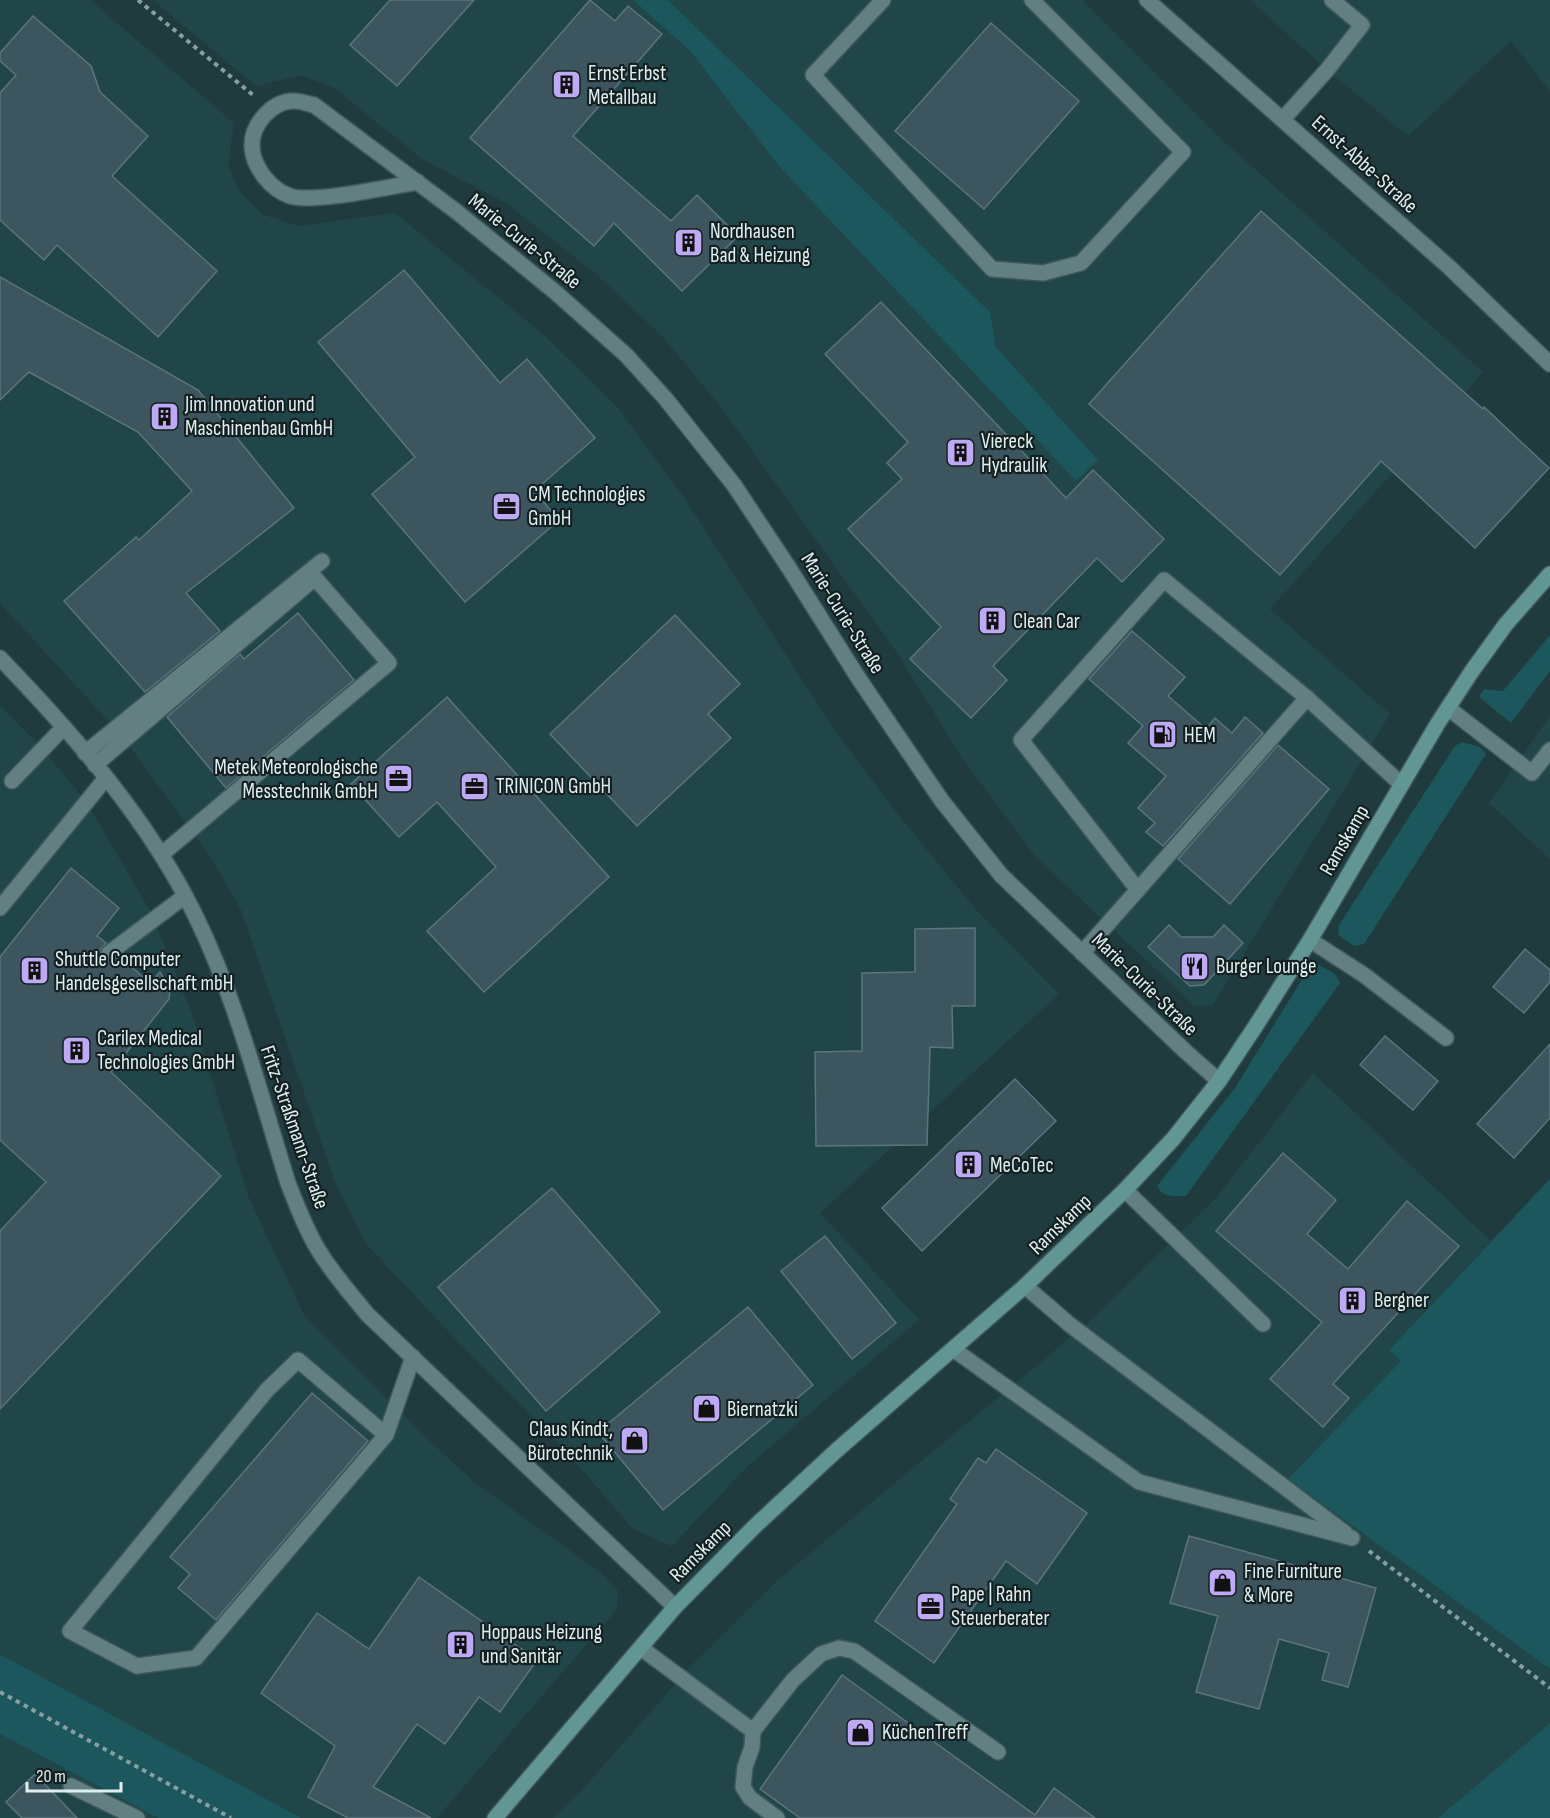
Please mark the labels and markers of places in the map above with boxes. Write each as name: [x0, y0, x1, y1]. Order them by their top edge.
place label: Ernst Erbst Metallbau: [588, 61, 666, 110]
building icon: Ernst Erbst Metallbau: [551, 69, 583, 101]
place label: Nordhausen Bad & Heizung: [710, 219, 810, 268]
building icon: Nordhausen Bad & Heizung: [673, 227, 705, 259]
place label: Jim Innovation und Maschinenbau GmbH: [184, 392, 333, 441]
building icon: Jim Innovation und Maschinenbau GmbH: [148, 400, 180, 432]
place label: Viereck Hydraulik: [981, 429, 1047, 478]
building icon: Viereck Hydraulik: [944, 437, 976, 469]
place label: CM Technologies GmbH: [528, 482, 646, 531]
office icon: CM Technologies GmbH: [491, 490, 523, 522]
building icon: Clean Car: [976, 605, 1008, 637]
place label: Clean Car: [1013, 609, 1080, 634]
fuel station icon: HEM: [1147, 719, 1179, 751]
place label: HEM: [1184, 723, 1216, 748]
place label: Metek Meteorologische Messtechnik GmbH: [214, 755, 378, 804]
office icon: Metek Meteorologische Messtechnik GmbH: [383, 763, 415, 795]
office icon: TRINICON GmbH: [459, 770, 491, 802]
place label: TRINICON GmbH: [496, 774, 611, 799]
place label: Shuttle Computer Handelsgesellschaft mbH: [55, 947, 233, 996]
restaurant icon: Burger Lounge: [1179, 950, 1211, 982]
place label: Burger Lounge: [1216, 954, 1316, 979]
building icon: Shuttle Computer Handelsgesellschaft mbH: [18, 955, 50, 987]
place label: Carilex Medical Technologies GmbH: [97, 1026, 235, 1075]
building icon: Carilex Medical Technologies GmbH: [60, 1034, 92, 1066]
building icon: MeCoTec: [953, 1149, 985, 1181]
place label: MeCoTec: [990, 1153, 1054, 1178]
building icon: Bergner: [1337, 1284, 1369, 1316]
place label: Bergner: [1374, 1288, 1429, 1313]
shop icon: Biernatzki: [690, 1393, 722, 1425]
place label: Biernatzki: [727, 1397, 798, 1422]
place label: Claus Kindt, Bürotechnik: [527, 1417, 613, 1466]
shop icon: Claus Kindt, Bürotechnik: [618, 1425, 650, 1457]
place label: Fine Furniture & More: [1244, 1559, 1342, 1608]
shop icon: Fine Furniture & More: [1207, 1567, 1239, 1599]
place label: Pape | Rahn Steuerberater: [951, 1582, 1050, 1631]
office icon: Pape | Rahn Steuerberater: [914, 1590, 946, 1622]
place label: Hoppaus Heizung und Sanitär: [481, 1620, 602, 1669]
building icon: Hoppaus Heizung und Sanitär: [444, 1628, 476, 1660]
shop icon: KüchenTreff: [845, 1716, 877, 1748]
place label: KüchenTreff: [882, 1720, 969, 1745]

